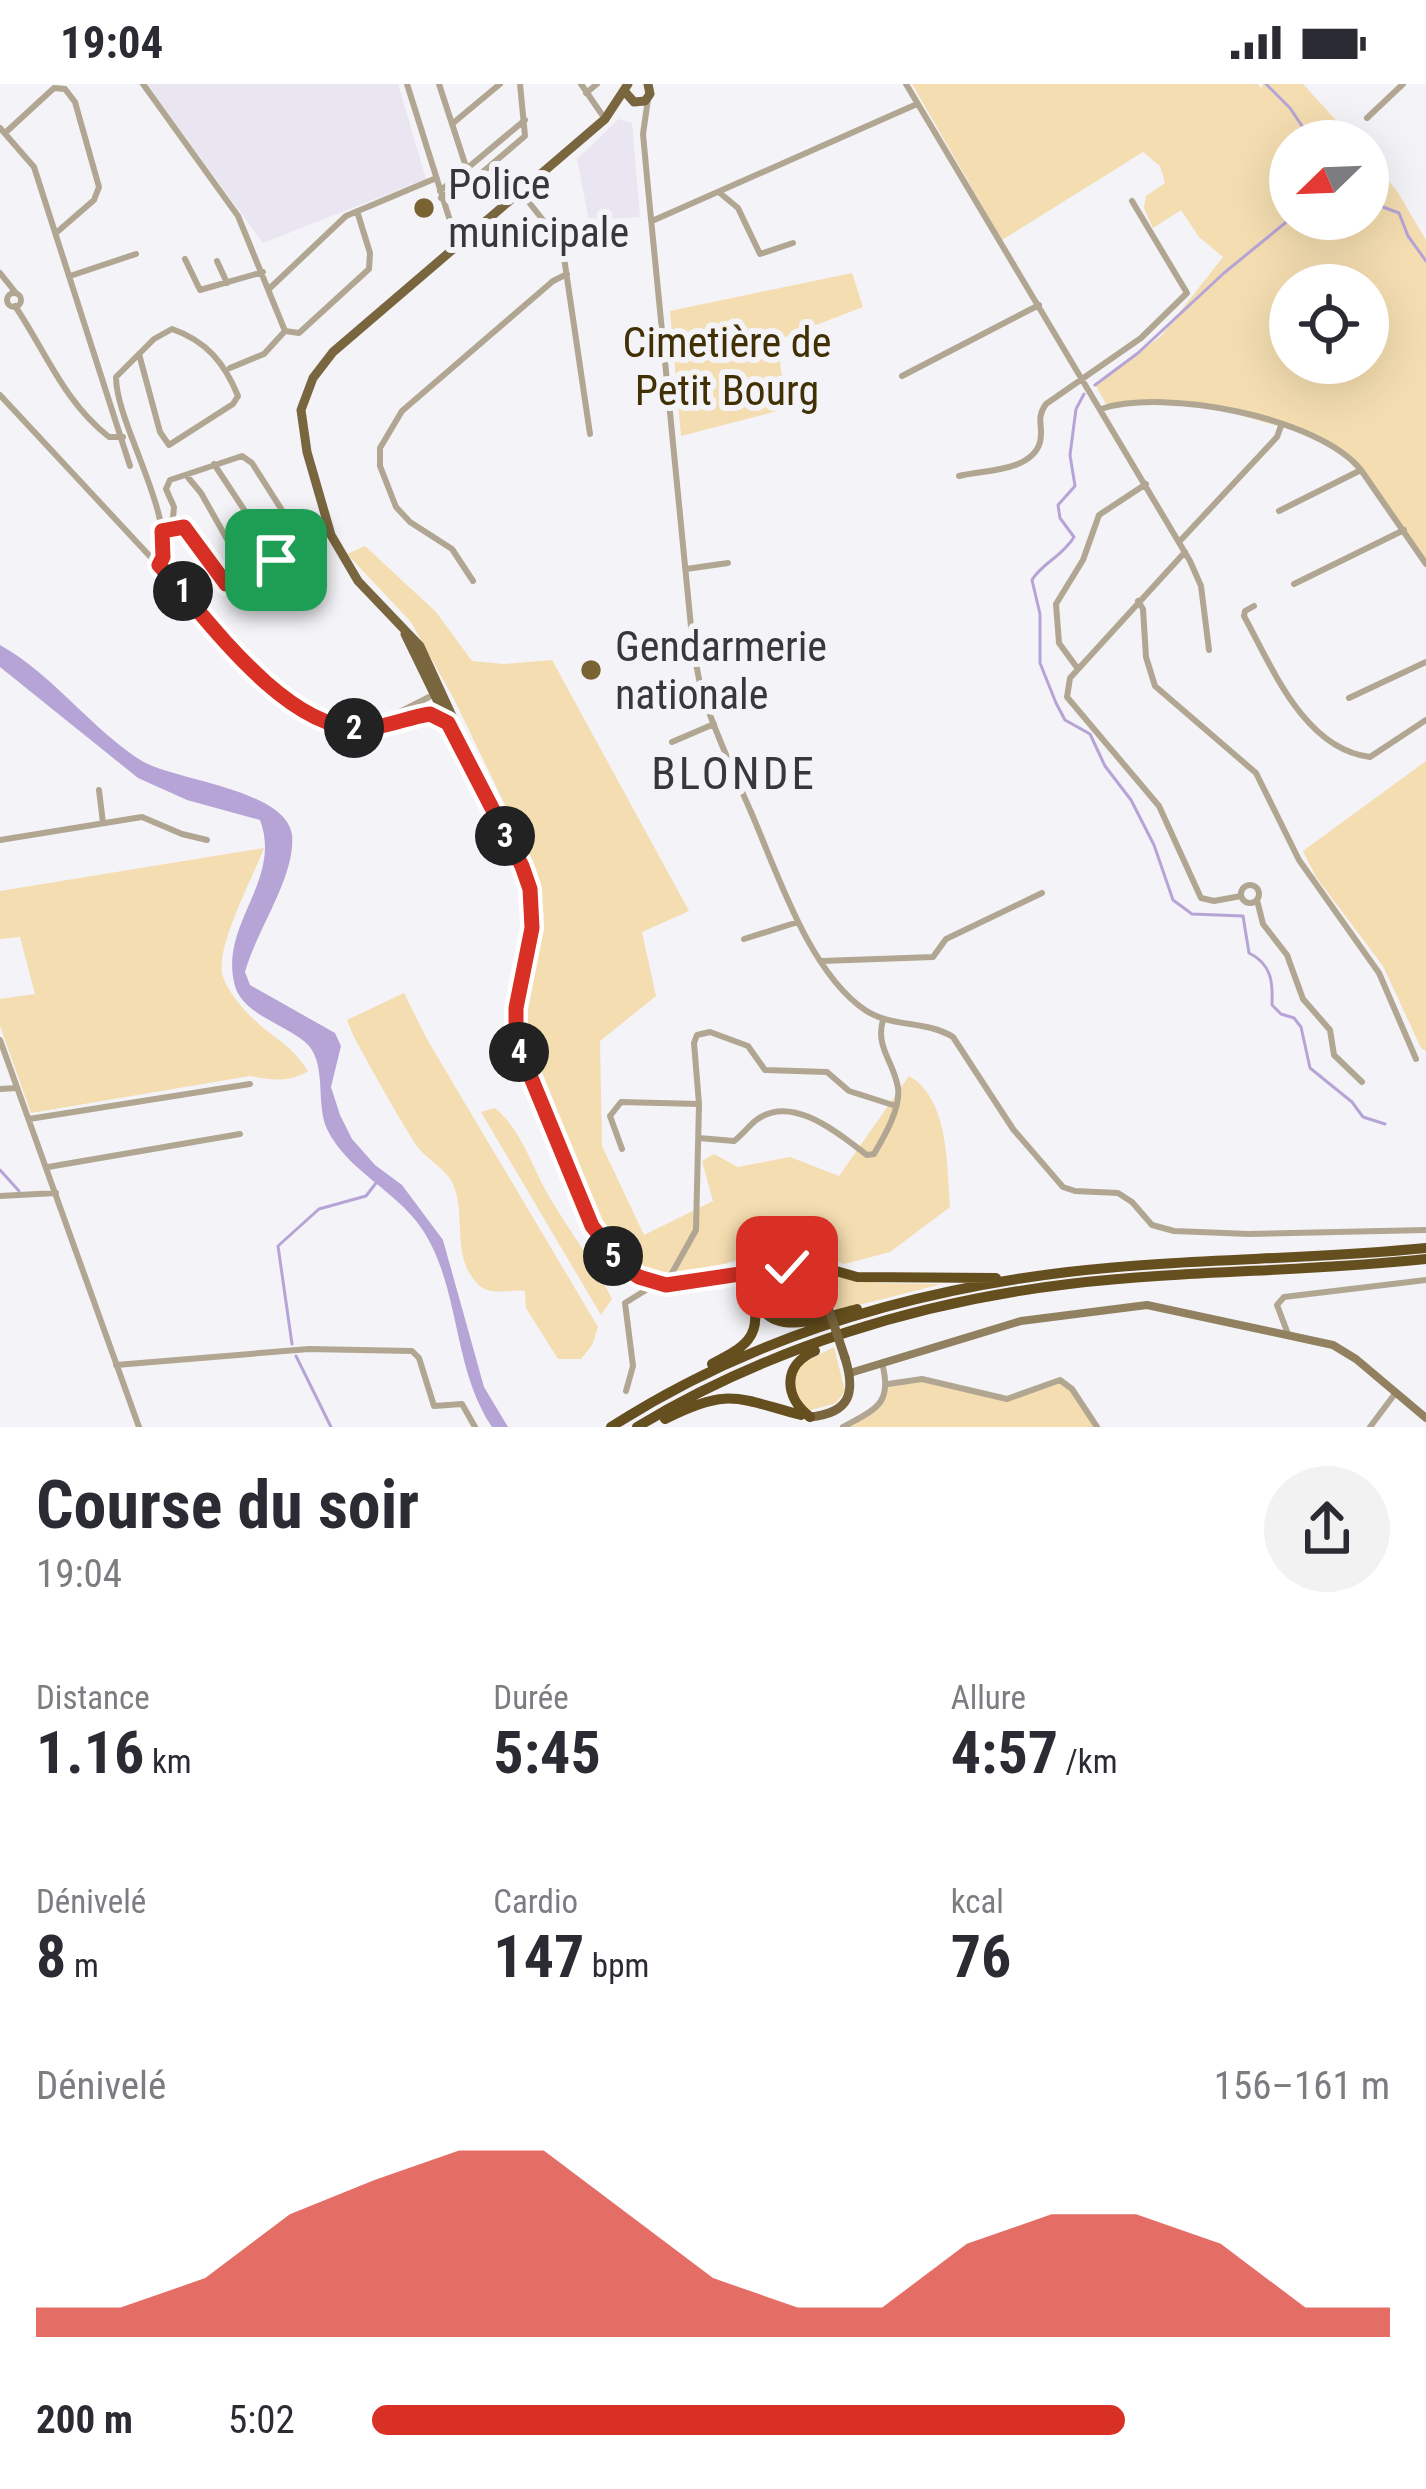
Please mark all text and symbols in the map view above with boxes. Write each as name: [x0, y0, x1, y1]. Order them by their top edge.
text: 19:04: [60, 16, 163, 69]
north arrow: [1269, 120, 1389, 240]
map controls: [1269, 120, 1389, 384]
place label: Police municipale: [448, 160, 629, 257]
marker: Police municipale: [411, 195, 437, 221]
button: locate: [1269, 264, 1389, 384]
park label: Cimetière de Petit Bourg: [623, 318, 831, 415]
pin: [225, 509, 327, 611]
icon: arrive: [243, 527, 309, 593]
pin: 1: [153, 561, 213, 621]
text: 1: [175, 571, 191, 610]
place label: Gendarmerie nationale: [615, 622, 827, 719]
marker: Gendarmerie nationale: [578, 657, 604, 683]
pin: 2: [324, 698, 384, 758]
text: 2: [346, 708, 362, 747]
district label: BLONDE: [651, 747, 817, 800]
pin: 3: [475, 806, 535, 866]
text: 3: [497, 816, 513, 855]
pin: 4: [489, 1022, 549, 1082]
text: 4: [511, 1032, 527, 1071]
pin: [736, 1216, 838, 1318]
pin: 5: [583, 1226, 643, 1286]
icon: check: [754, 1234, 820, 1300]
text: 5: [605, 1236, 621, 1275]
button: share: [1264, 1466, 1390, 1592]
text: Course du soir: [36, 1467, 419, 1544]
text: 19:04: [36, 1551, 122, 1597]
text: Distance: [36, 1678, 150, 1717]
text: Durée: [493, 1678, 569, 1717]
text: Allure: [951, 1678, 1026, 1717]
text: 1.16: [36, 1717, 144, 1788]
text: 5:45: [493, 1717, 601, 1788]
text: 4:57: [951, 1717, 1058, 1788]
text: km: [144, 1742, 192, 1781]
text: /km: [1058, 1742, 1118, 1781]
text: Dénivelé: [36, 1882, 146, 1921]
text: Cardio: [493, 1882, 578, 1921]
text: kcal: [951, 1882, 1004, 1921]
text: 8: [36, 1921, 66, 1992]
text: 147: [493, 1921, 584, 1992]
text: 76: [951, 1921, 1011, 1992]
text: m: [66, 1946, 99, 1985]
text: bpm: [584, 1946, 649, 1985]
text: Dénivelé: [36, 2063, 166, 2109]
text: 156–161 m: [1214, 2063, 1390, 2109]
text: 200 m: [36, 2397, 133, 2443]
text: 5:02: [228, 2397, 295, 2443]

